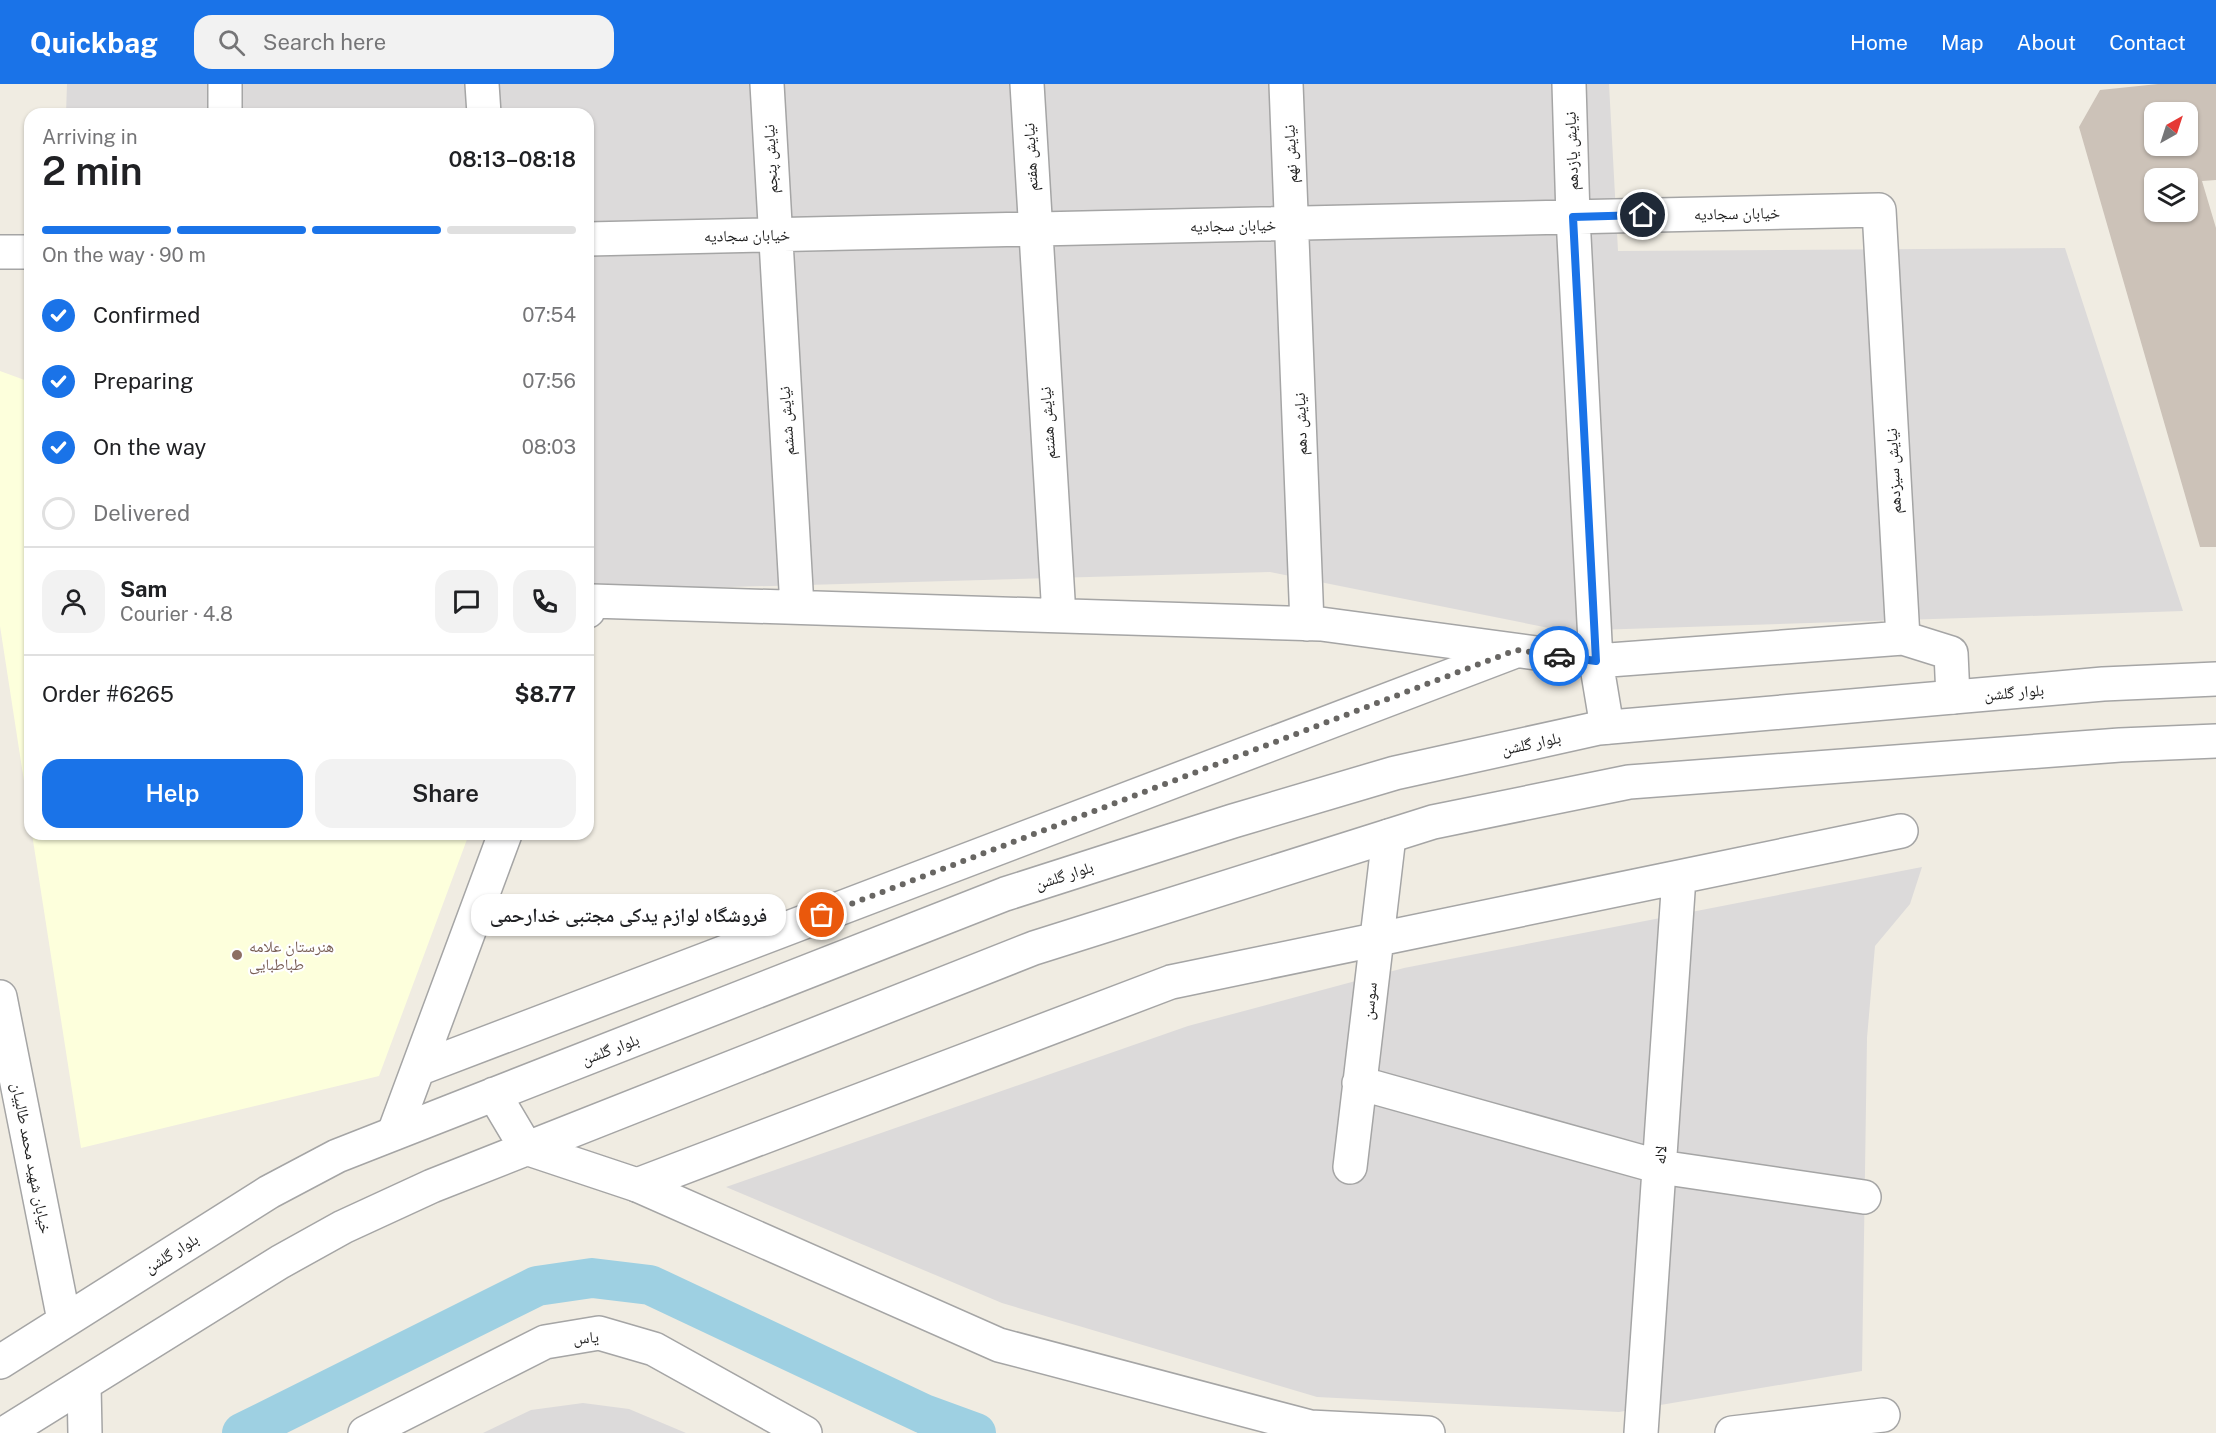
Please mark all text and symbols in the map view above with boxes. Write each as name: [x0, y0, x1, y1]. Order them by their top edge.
search box: [194, 15, 614, 69]
text: Quickbag: [30, 26, 158, 59]
icon: search: [215, 26, 248, 59]
text: Search here: [263, 29, 386, 55]
text: Home: [1850, 30, 1908, 55]
text: Map: [1941, 30, 1984, 55]
text: About: [2017, 30, 2076, 55]
text: Contact: [2109, 30, 2186, 55]
north arrow: [2144, 102, 2198, 156]
map controls: [2144, 102, 2198, 222]
street label: نیایش یازدهم: [1561, 111, 1583, 191]
street label: نیایش هفتم: [1019, 122, 1043, 192]
street label: نیایش پنجم: [759, 124, 783, 194]
street label: نیایش نهم: [1279, 124, 1303, 184]
text: Arriving in: [42, 125, 137, 149]
text: 08:13–08:18: [449, 146, 576, 172]
text: 2 min: [42, 148, 143, 194]
button: layers: [2144, 168, 2198, 222]
pin: [1617, 189, 1668, 240]
icon: home: [1626, 198, 1659, 231]
street label: خیابان سجادیه: [1694, 203, 1780, 225]
street label: خیابان سجادیه: [1190, 215, 1276, 237]
street label: خیابان سجادیه: [704, 225, 790, 247]
text: On the way · 90 m: [42, 243, 206, 267]
icon: check: [42, 299, 75, 332]
text: Confirmed: [93, 302, 200, 328]
text: 07:54: [522, 303, 576, 327]
icon: check: [42, 365, 75, 398]
text: Preparing: [93, 368, 194, 394]
text: 07:56: [522, 369, 576, 393]
street label: نیایش ششم: [775, 386, 799, 456]
street label: نیایش هشتم: [1035, 386, 1061, 460]
street label: نیایش دهم: [1290, 392, 1312, 456]
street label: نیایش سیزدهم: [1882, 428, 1906, 514]
icon: check: [42, 431, 75, 464]
text: On the way: [93, 434, 206, 460]
text: 08:03: [522, 435, 576, 459]
text: Delivered: [93, 500, 190, 526]
button: person: [42, 570, 105, 633]
button: chat: [435, 570, 498, 633]
button: phone: [513, 570, 576, 633]
text: Sam: [120, 576, 167, 602]
text: Courier · 4.8: [120, 602, 233, 626]
courier: [1529, 626, 1589, 686]
icon: car: [1543, 640, 1576, 673]
street label: بلوار گلشن: [1983, 680, 2045, 706]
text: Order #6265: [42, 681, 174, 707]
text: $8.77: [514, 681, 576, 707]
street label: بلوار گلشن: [1500, 728, 1563, 760]
button: Help: [42, 759, 303, 828]
button: Share: [315, 759, 576, 828]
street label: بلوار گلشن: [1033, 857, 1096, 895]
pin: [796, 889, 847, 940]
callout: فروشگاه لوازم یدکی مجتبی خدارحمی: [471, 894, 786, 936]
icon: bag: [805, 898, 838, 931]
text: فروشگاه لوازم یدکی مجتبی خدارحمی: [490, 903, 767, 927]
place label: هنرستان علامه طباطبایی: [249, 937, 334, 975]
marker: هنرستان علامه طباطبایی: [230, 948, 244, 962]
street label: سوسن: [1358, 981, 1382, 1021]
street label: بلوار گلشن: [579, 1030, 642, 1070]
street label: خیابان شهید محمد طالبیان: [7, 1081, 55, 1235]
street label: لاله: [1650, 1145, 1671, 1165]
street label: بلوار گلشن: [141, 1229, 202, 1278]
street label: یاس: [573, 1327, 600, 1349]

